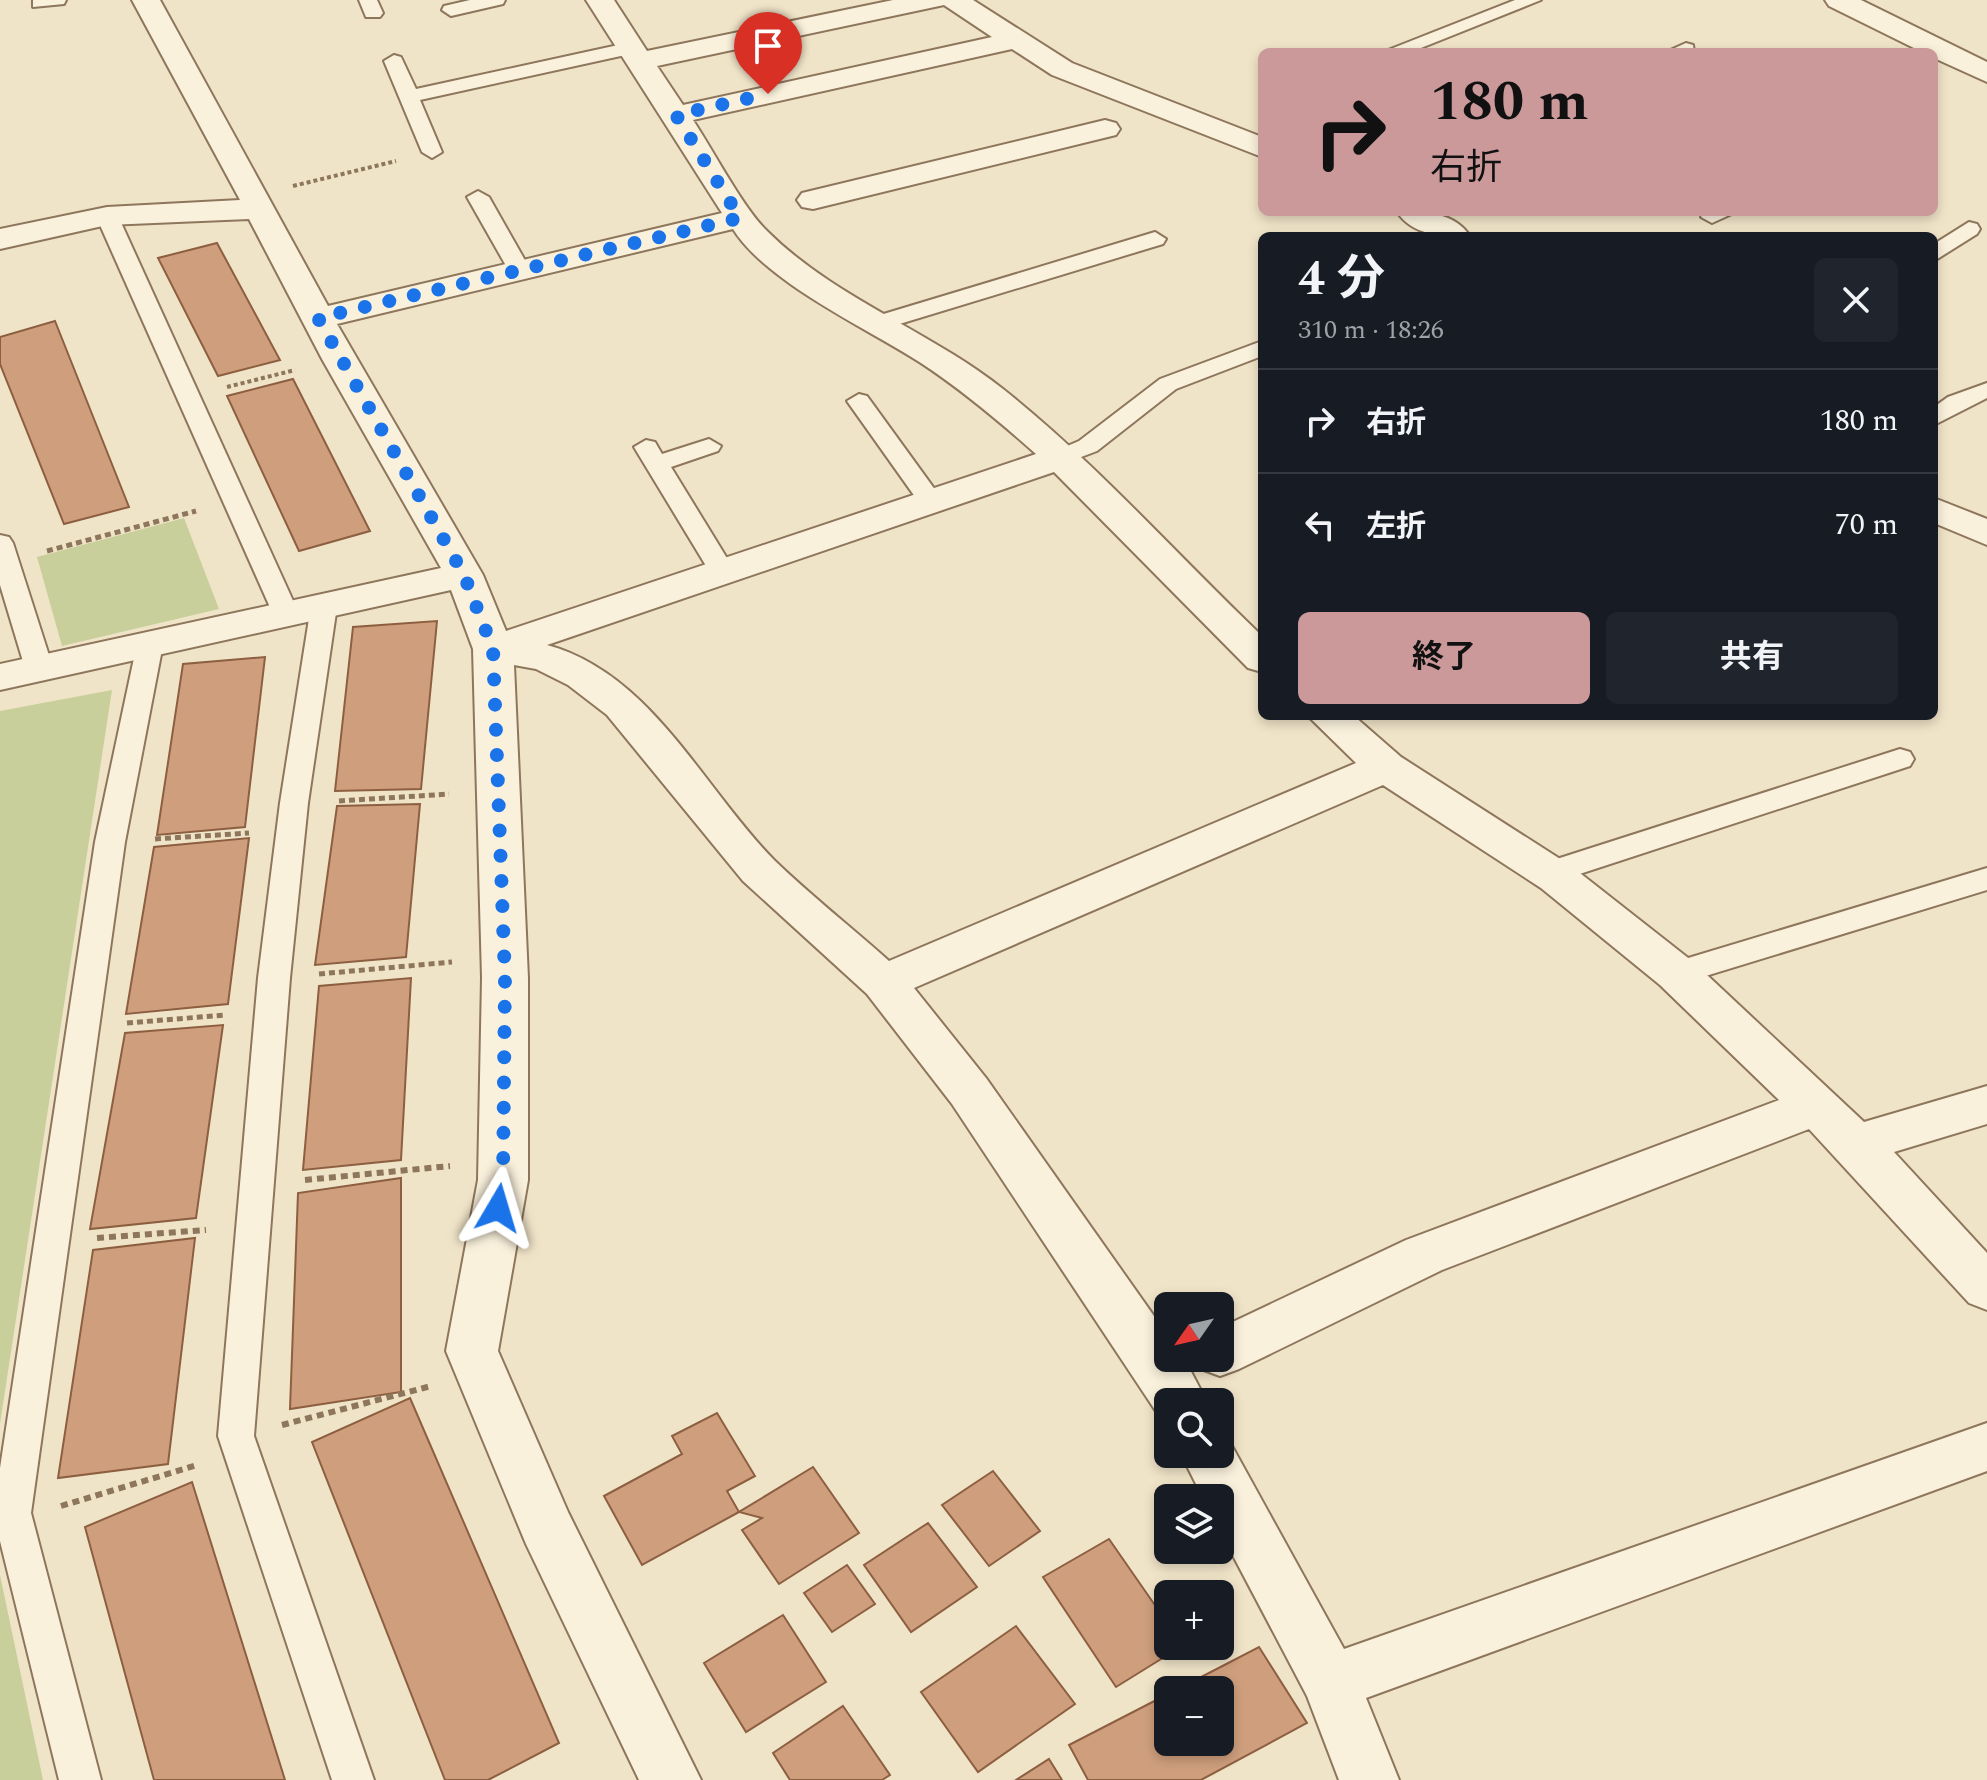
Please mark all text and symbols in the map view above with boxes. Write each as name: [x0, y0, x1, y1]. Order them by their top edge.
pin: [734, 12, 802, 94]
icon: arrive: [746, 24, 790, 68]
text: 180 m: [1430, 60, 1589, 145]
icon: right: [1298, 80, 1402, 184]
text: 右折: [1430, 141, 1502, 196]
text: 4 分: [1298, 243, 1385, 316]
button: close: [1814, 258, 1898, 342]
text: 310 m · 18:26: [1298, 310, 1444, 350]
text: 180 m: [1820, 398, 1898, 444]
icon: right: [1298, 399, 1342, 443]
text: 右折: [1366, 400, 1426, 446]
text: 70 m: [1835, 502, 1898, 548]
icon: left: [1298, 503, 1342, 547]
text: 左折: [1366, 504, 1426, 550]
button: 終了: [1298, 612, 1590, 704]
button: 共有: [1606, 612, 1898, 704]
position arrow: [456, 1166, 540, 1250]
north arrow: [1154, 1292, 1234, 1372]
map controls: [1154, 1292, 1234, 1756]
button: search: [1154, 1388, 1234, 1468]
button: layers: [1154, 1484, 1234, 1564]
button: +: [1154, 1580, 1234, 1660]
button: −: [1154, 1676, 1234, 1756]

